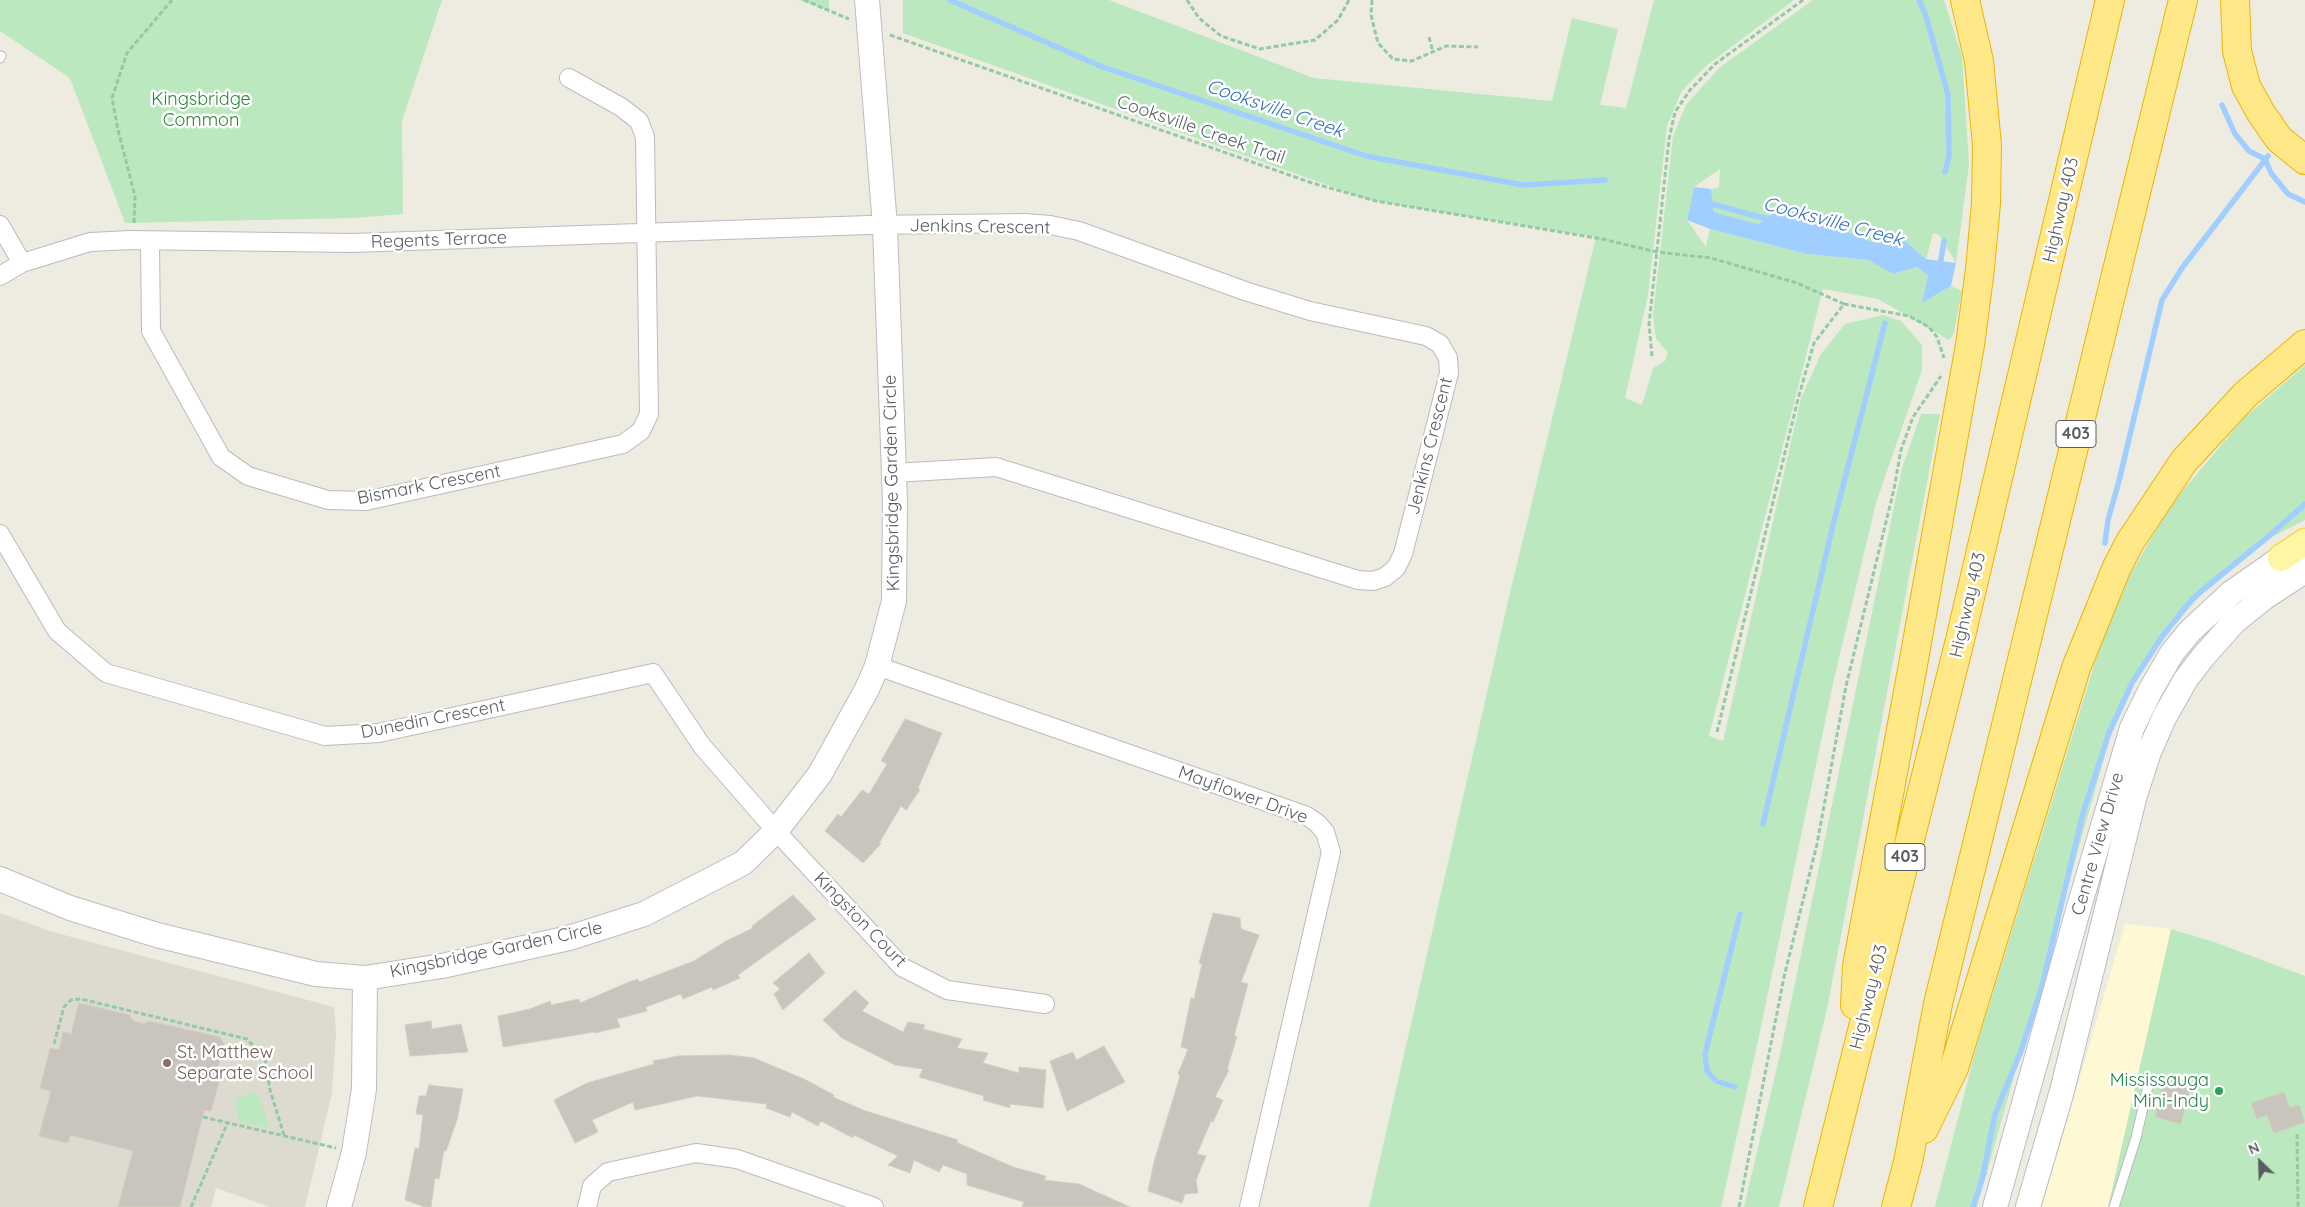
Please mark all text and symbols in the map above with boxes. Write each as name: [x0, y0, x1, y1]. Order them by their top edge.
water label: Cooksville Creek: [1203, 75, 1347, 143]
park label: Kingsbridge Common: [151, 89, 251, 132]
street label: Cooksville Creek Trail: [1114, 91, 1288, 169]
street label: Highway 403: [2038, 155, 2084, 265]
water label: Cooksville Creek: [1761, 192, 1905, 252]
street label: Jenkins Crescent: [909, 215, 1051, 239]
street label: Regents Terrace: [371, 227, 507, 253]
street label: Kingsbridge Garden Circle: [879, 375, 905, 591]
street label: Jenkins Crescent: [1402, 375, 1458, 517]
road number: 403: [2056, 420, 2096, 448]
street label: Bismark Crescent: [355, 460, 503, 510]
street label: Highway 403: [1945, 550, 1991, 660]
street label: Dunedin Crescent: [359, 694, 507, 744]
street label: Mayflower Drive: [1175, 762, 1311, 828]
street label: Centre View Drive: [2067, 770, 2129, 918]
road number: 403: [1885, 844, 1925, 870]
street label: Kingston Court: [809, 868, 911, 972]
street label: Kingsbridge Garden Circle: [388, 917, 604, 983]
street label: Highway 403: [1846, 942, 1892, 1052]
place label: St. Matthew Separate School: [177, 1042, 313, 1084]
marker: St. Matthew Separate School: [161, 1057, 173, 1069]
place label: Mississauga Mini-Indy: [2110, 1070, 2209, 1112]
marker: Mississauga Mini-Indy: [2213, 1085, 2225, 1097]
north arrow: [2235, 1137, 2285, 1187]
text: N: [2246, 1138, 2262, 1159]

